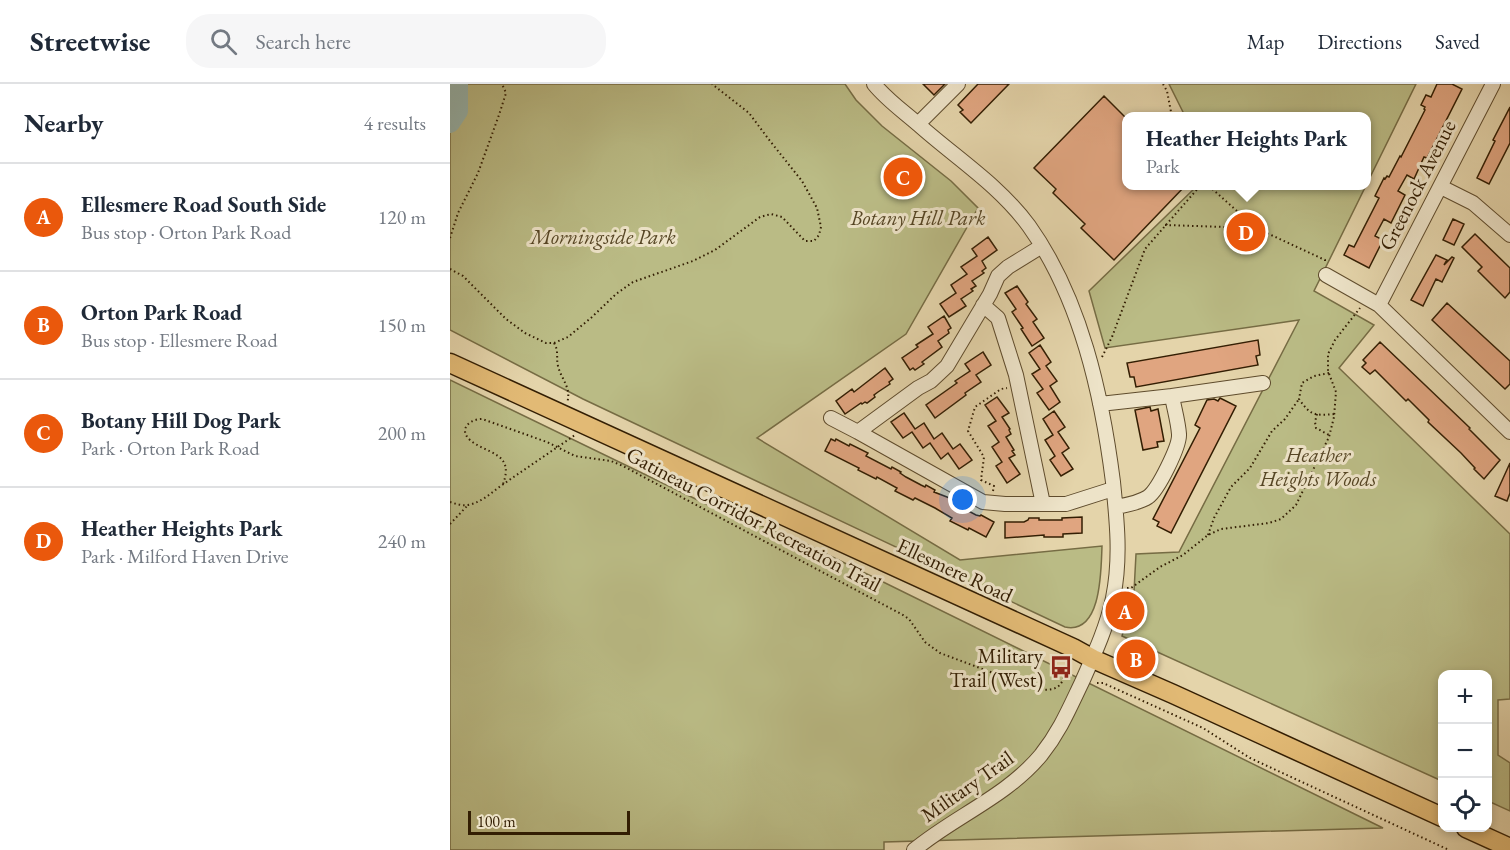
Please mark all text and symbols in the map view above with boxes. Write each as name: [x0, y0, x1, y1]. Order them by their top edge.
search box: [186, 14, 606, 68]
text: Streetwise: [30, 23, 150, 59]
icon: search: [207, 25, 240, 58]
text: Search here: [255, 27, 351, 56]
text: Map: [1247, 28, 1284, 55]
text: Directions: [1317, 28, 1402, 55]
text: Saved: [1435, 28, 1480, 55]
text: Nearby: [24, 106, 104, 140]
text: 4 results: [363, 110, 426, 136]
popup: [1122, 112, 1371, 190]
street label: Greenock Avenue: [1373, 115, 1461, 255]
text: Heather Heights Park: [1146, 124, 1347, 153]
text: Park: [1146, 153, 1180, 179]
pin: C: [884, 154, 922, 200]
text: Ellesmere Road South Side: [81, 190, 326, 219]
text: A: [36, 204, 51, 230]
text: 120 m: [378, 204, 426, 230]
park label: Botany Hill Park: [849, 204, 986, 231]
pin: D: [1226, 210, 1266, 254]
text: Bus stop · Orton Park Road: [81, 219, 291, 245]
park label: Morningside Park: [528, 223, 676, 250]
text: Orton Park Road: [81, 298, 242, 327]
text: B: [37, 312, 50, 338]
text: 150 m: [378, 312, 426, 338]
text: Bus stop · Ellesmere Road: [81, 327, 278, 353]
text: Botany Hill Dog Park: [81, 406, 281, 435]
text: C: [36, 420, 51, 446]
text: 200 m: [378, 420, 426, 446]
text: Park · Orton Park Road: [81, 435, 260, 461]
street label: Gatineau Corridor Recreation Trail: [622, 440, 886, 598]
park label: Heather Heights Woods: [1259, 441, 1376, 492]
your location: [948, 485, 977, 514]
text: Heather Heights Park: [81, 514, 283, 543]
text: D: [36, 528, 51, 554]
text: 240 m: [378, 528, 426, 554]
street label: Ellesmere Road: [893, 531, 1018, 609]
text: Park · Milford Haven Drive: [81, 543, 288, 569]
pin: A: [1106, 588, 1144, 634]
pin: B: [1116, 636, 1156, 682]
place label: Military Trail (West): [949, 642, 1044, 693]
bus stop icon: Military Trail (West): [1048, 654, 1074, 680]
map controls: [1438, 670, 1492, 832]
button: +: [1438, 670, 1492, 724]
button: −: [1438, 724, 1492, 778]
street label: Military Trail: [915, 744, 1019, 828]
button: locate: [1438, 778, 1492, 832]
scale bar: [468, 808, 630, 836]
text: 100 m: [477, 811, 516, 832]

